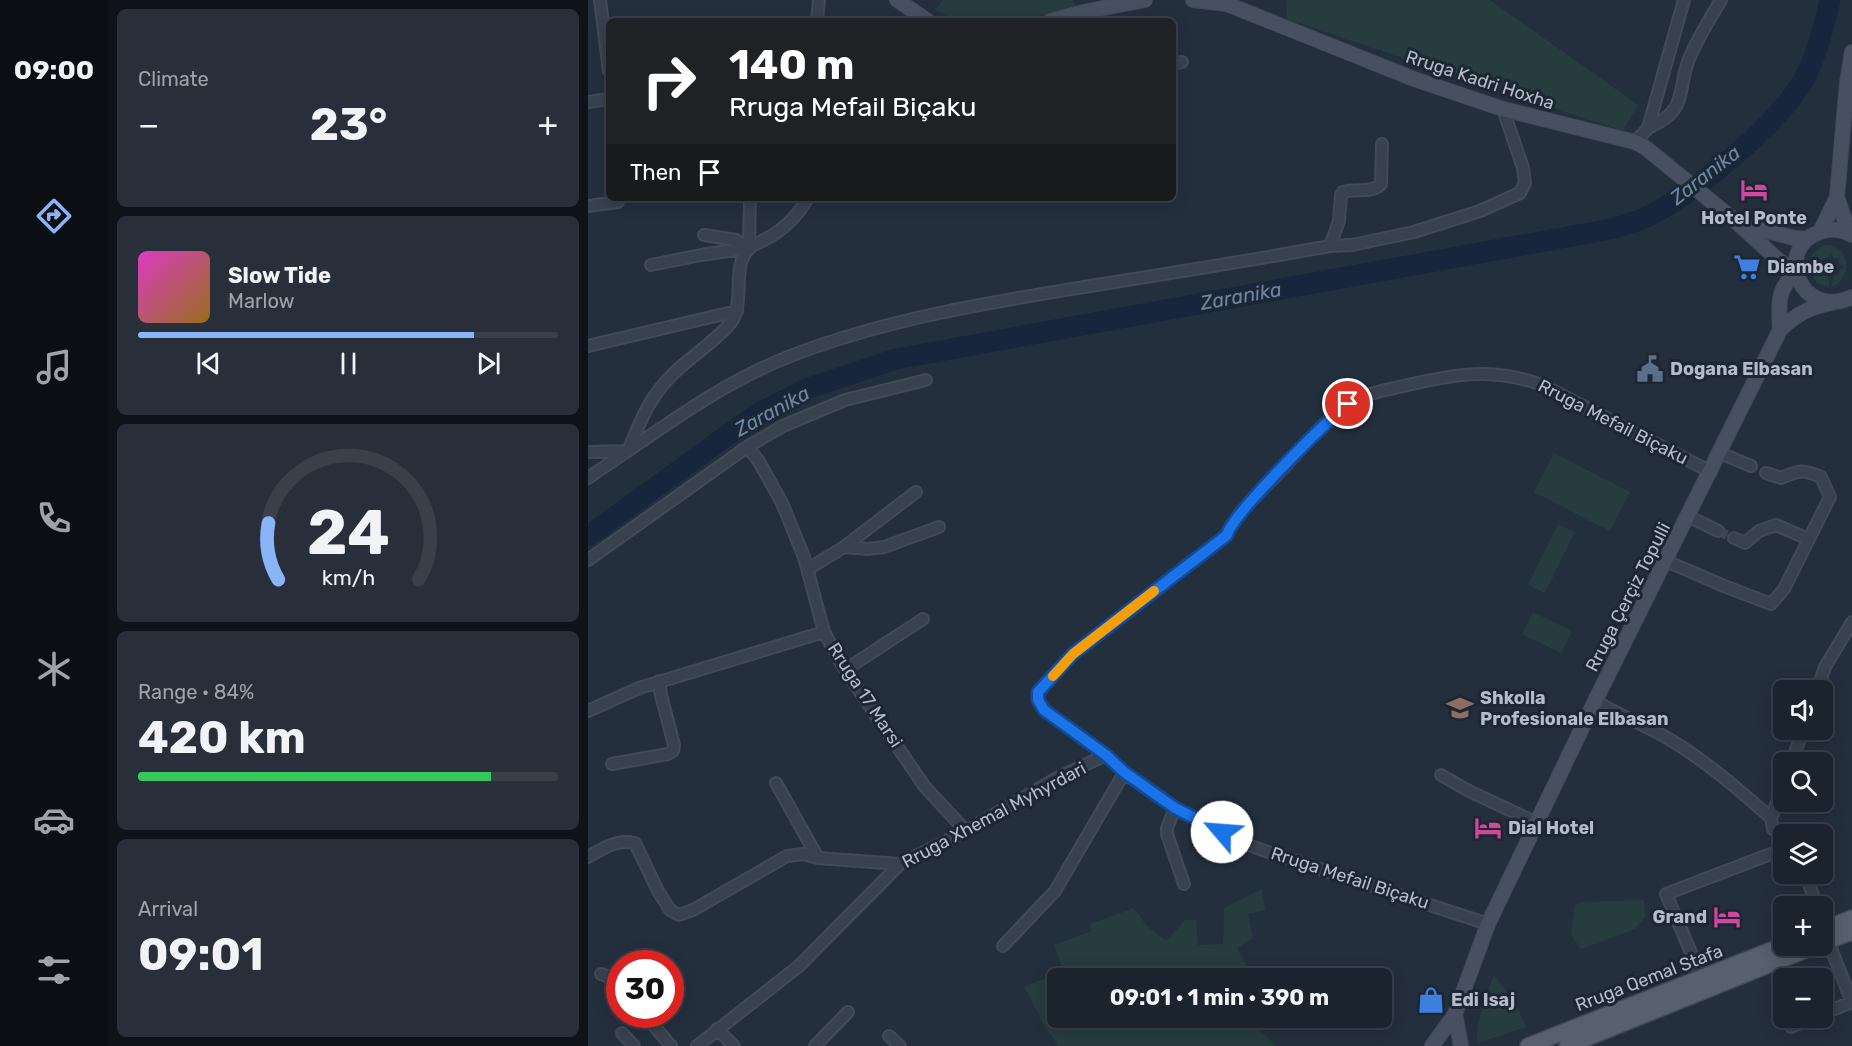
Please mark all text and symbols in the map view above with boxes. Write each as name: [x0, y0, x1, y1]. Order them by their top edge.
text: 140 m: [729, 40, 855, 90]
icon: right: [630, 42, 708, 120]
street label: Rruga Kadri Hoxha: [1403, 46, 1557, 114]
text: 09:00: [14, 54, 94, 86]
text: Climate: [138, 67, 209, 91]
text: Rruga Mefail Biçaku: [729, 91, 977, 123]
text: 23°: [310, 98, 387, 151]
text: −: [138, 105, 159, 144]
text: +: [537, 105, 558, 144]
water label: Zaranika: [1664, 140, 1745, 210]
icon: arrive: [693, 156, 726, 189]
text: Then: [630, 159, 681, 186]
hotel icon: Hotel Ponte: [1739, 175, 1769, 205]
icon: directions: [33, 195, 75, 237]
place label: Hotel Ponte: [1701, 207, 1807, 229]
supermarket icon: Diambe: [1732, 252, 1762, 282]
place label: Diambe: [1767, 256, 1835, 278]
text: Slow Tide: [228, 262, 331, 289]
water label: Zaranika: [1198, 277, 1284, 315]
text: Marlow: [228, 289, 295, 313]
icon: music: [33, 346, 75, 388]
icon: previous: [192, 347, 225, 380]
icon: pause: [332, 347, 365, 380]
icon: next: [472, 347, 505, 380]
public building icon: Dogana Elbasan: [1635, 354, 1665, 384]
place label: Dogana Elbasan: [1670, 358, 1813, 380]
street label: Rruga Mefail Biçaku: [1534, 375, 1692, 469]
pin: [1322, 378, 1373, 429]
water label: Zaranika: [729, 380, 814, 442]
icon: arrive: [1331, 387, 1364, 420]
text: 24: [307, 496, 389, 570]
icon: phone: [33, 497, 75, 539]
street label: Rruga Çerçiz Topulli: [1581, 519, 1675, 675]
text: km/h: [321, 565, 375, 590]
street label: Rruga 17 Marsi: [823, 638, 907, 752]
icon: climate: [33, 648, 75, 690]
text: Range · 84%: [138, 680, 254, 704]
map controls: [1773, 680, 1833, 1028]
button: sound: [1773, 680, 1833, 740]
place label: Shkolla Profesionale Elbasan: [1480, 687, 1668, 730]
school or university icon: Shkolla Profesionale Elbasan: [1445, 693, 1475, 723]
text: 420 km: [138, 711, 306, 764]
button: search: [1773, 752, 1833, 812]
street label: Rruga Xhemal Myhyrdari: [898, 757, 1090, 873]
icon: car: [33, 799, 75, 841]
position arrow: [1190, 800, 1254, 864]
hotel icon: Dial Hotel: [1473, 813, 1503, 843]
place label: Dial Hotel: [1508, 817, 1594, 839]
button: layers: [1773, 824, 1833, 884]
street label: Rruga Mefail Biçaku: [1268, 842, 1432, 914]
button: +: [1773, 896, 1833, 956]
text: Arrival: [138, 897, 198, 921]
hotel icon: Grand: [1712, 902, 1742, 932]
place label: Grand: [1652, 906, 1707, 928]
text: 09:01: [138, 928, 264, 981]
street label: Rruga Qemal Stafa: [1572, 940, 1726, 1016]
icon: filters: [33, 949, 75, 991]
speed limit sign: 30: [606, 950, 684, 1028]
button: −: [1773, 968, 1833, 1028]
text: 09:01 · 1 min · 390 m: [1110, 984, 1329, 1011]
shop icon: Edi Isaj: [1416, 985, 1446, 1015]
place label: Edi Isaj: [1451, 989, 1515, 1011]

